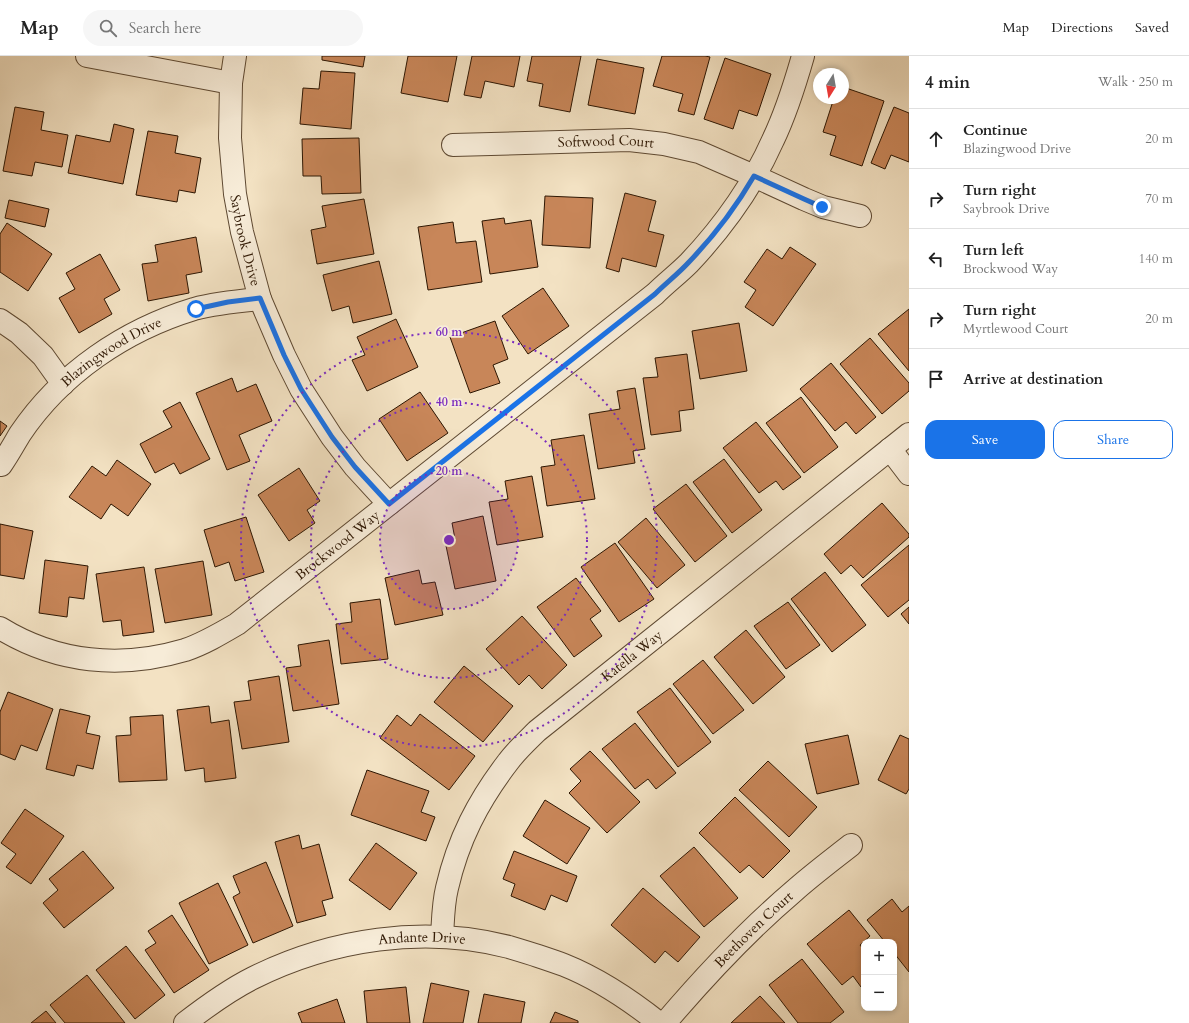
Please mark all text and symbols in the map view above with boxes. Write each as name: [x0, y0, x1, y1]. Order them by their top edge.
search box: [83, 10, 363, 46]
text: Map: [20, 15, 59, 41]
icon: search: [97, 17, 119, 39]
text: Search here: [129, 18, 201, 38]
text: Map: [1003, 18, 1029, 37]
text: Directions: [1051, 18, 1113, 37]
text: Saved: [1135, 18, 1169, 37]
north arrow: [813, 68, 849, 104]
text: 4 min: [925, 71, 970, 94]
text: Walk · 250 m: [1098, 73, 1173, 91]
text: Continue: [963, 120, 1028, 140]
icon: ahead: [925, 128, 947, 150]
text: 20 m: [1145, 130, 1173, 148]
street label: Softwood Court: [557, 131, 656, 153]
text: Blazingwood Drive: [963, 140, 1071, 158]
text: Turn right: [963, 180, 1036, 200]
icon: right: [925, 188, 947, 210]
text: 70 m: [1145, 190, 1173, 208]
street label: Saybrook Drive: [225, 193, 265, 288]
route end: [813, 198, 831, 216]
text: Saybrook Drive: [963, 200, 1050, 218]
text: Turn left: [963, 240, 1024, 260]
icon: left: [925, 248, 947, 270]
text: 140 m: [1139, 250, 1173, 268]
text: Brockwood Way: [963, 260, 1058, 278]
route start: [187, 300, 205, 318]
text: Turn right: [963, 300, 1036, 320]
icon: right: [925, 308, 947, 330]
text: 20 m: [1145, 310, 1173, 328]
street label: Blazingwood Drive: [57, 313, 165, 391]
text: Myrtlewood Court: [963, 320, 1068, 338]
text: 60 m: [436, 324, 463, 340]
icon: arrive: [925, 368, 947, 390]
text: Arrive at destination: [963, 369, 1103, 389]
text: 40 m: [436, 394, 463, 410]
button: Save: [925, 420, 1045, 459]
button: Share: [1053, 420, 1173, 459]
text: 20 m: [436, 463, 463, 479]
street label: Brockwood Way: [291, 506, 384, 585]
centre of rings: [442, 533, 456, 547]
street label: Katella Way: [597, 625, 667, 686]
street label: Beethoven Court: [710, 887, 798, 972]
street label: Andante Drive: [377, 928, 467, 950]
map controls: [861, 939, 897, 1011]
button: +: [861, 939, 897, 975]
button: −: [861, 975, 897, 1011]

